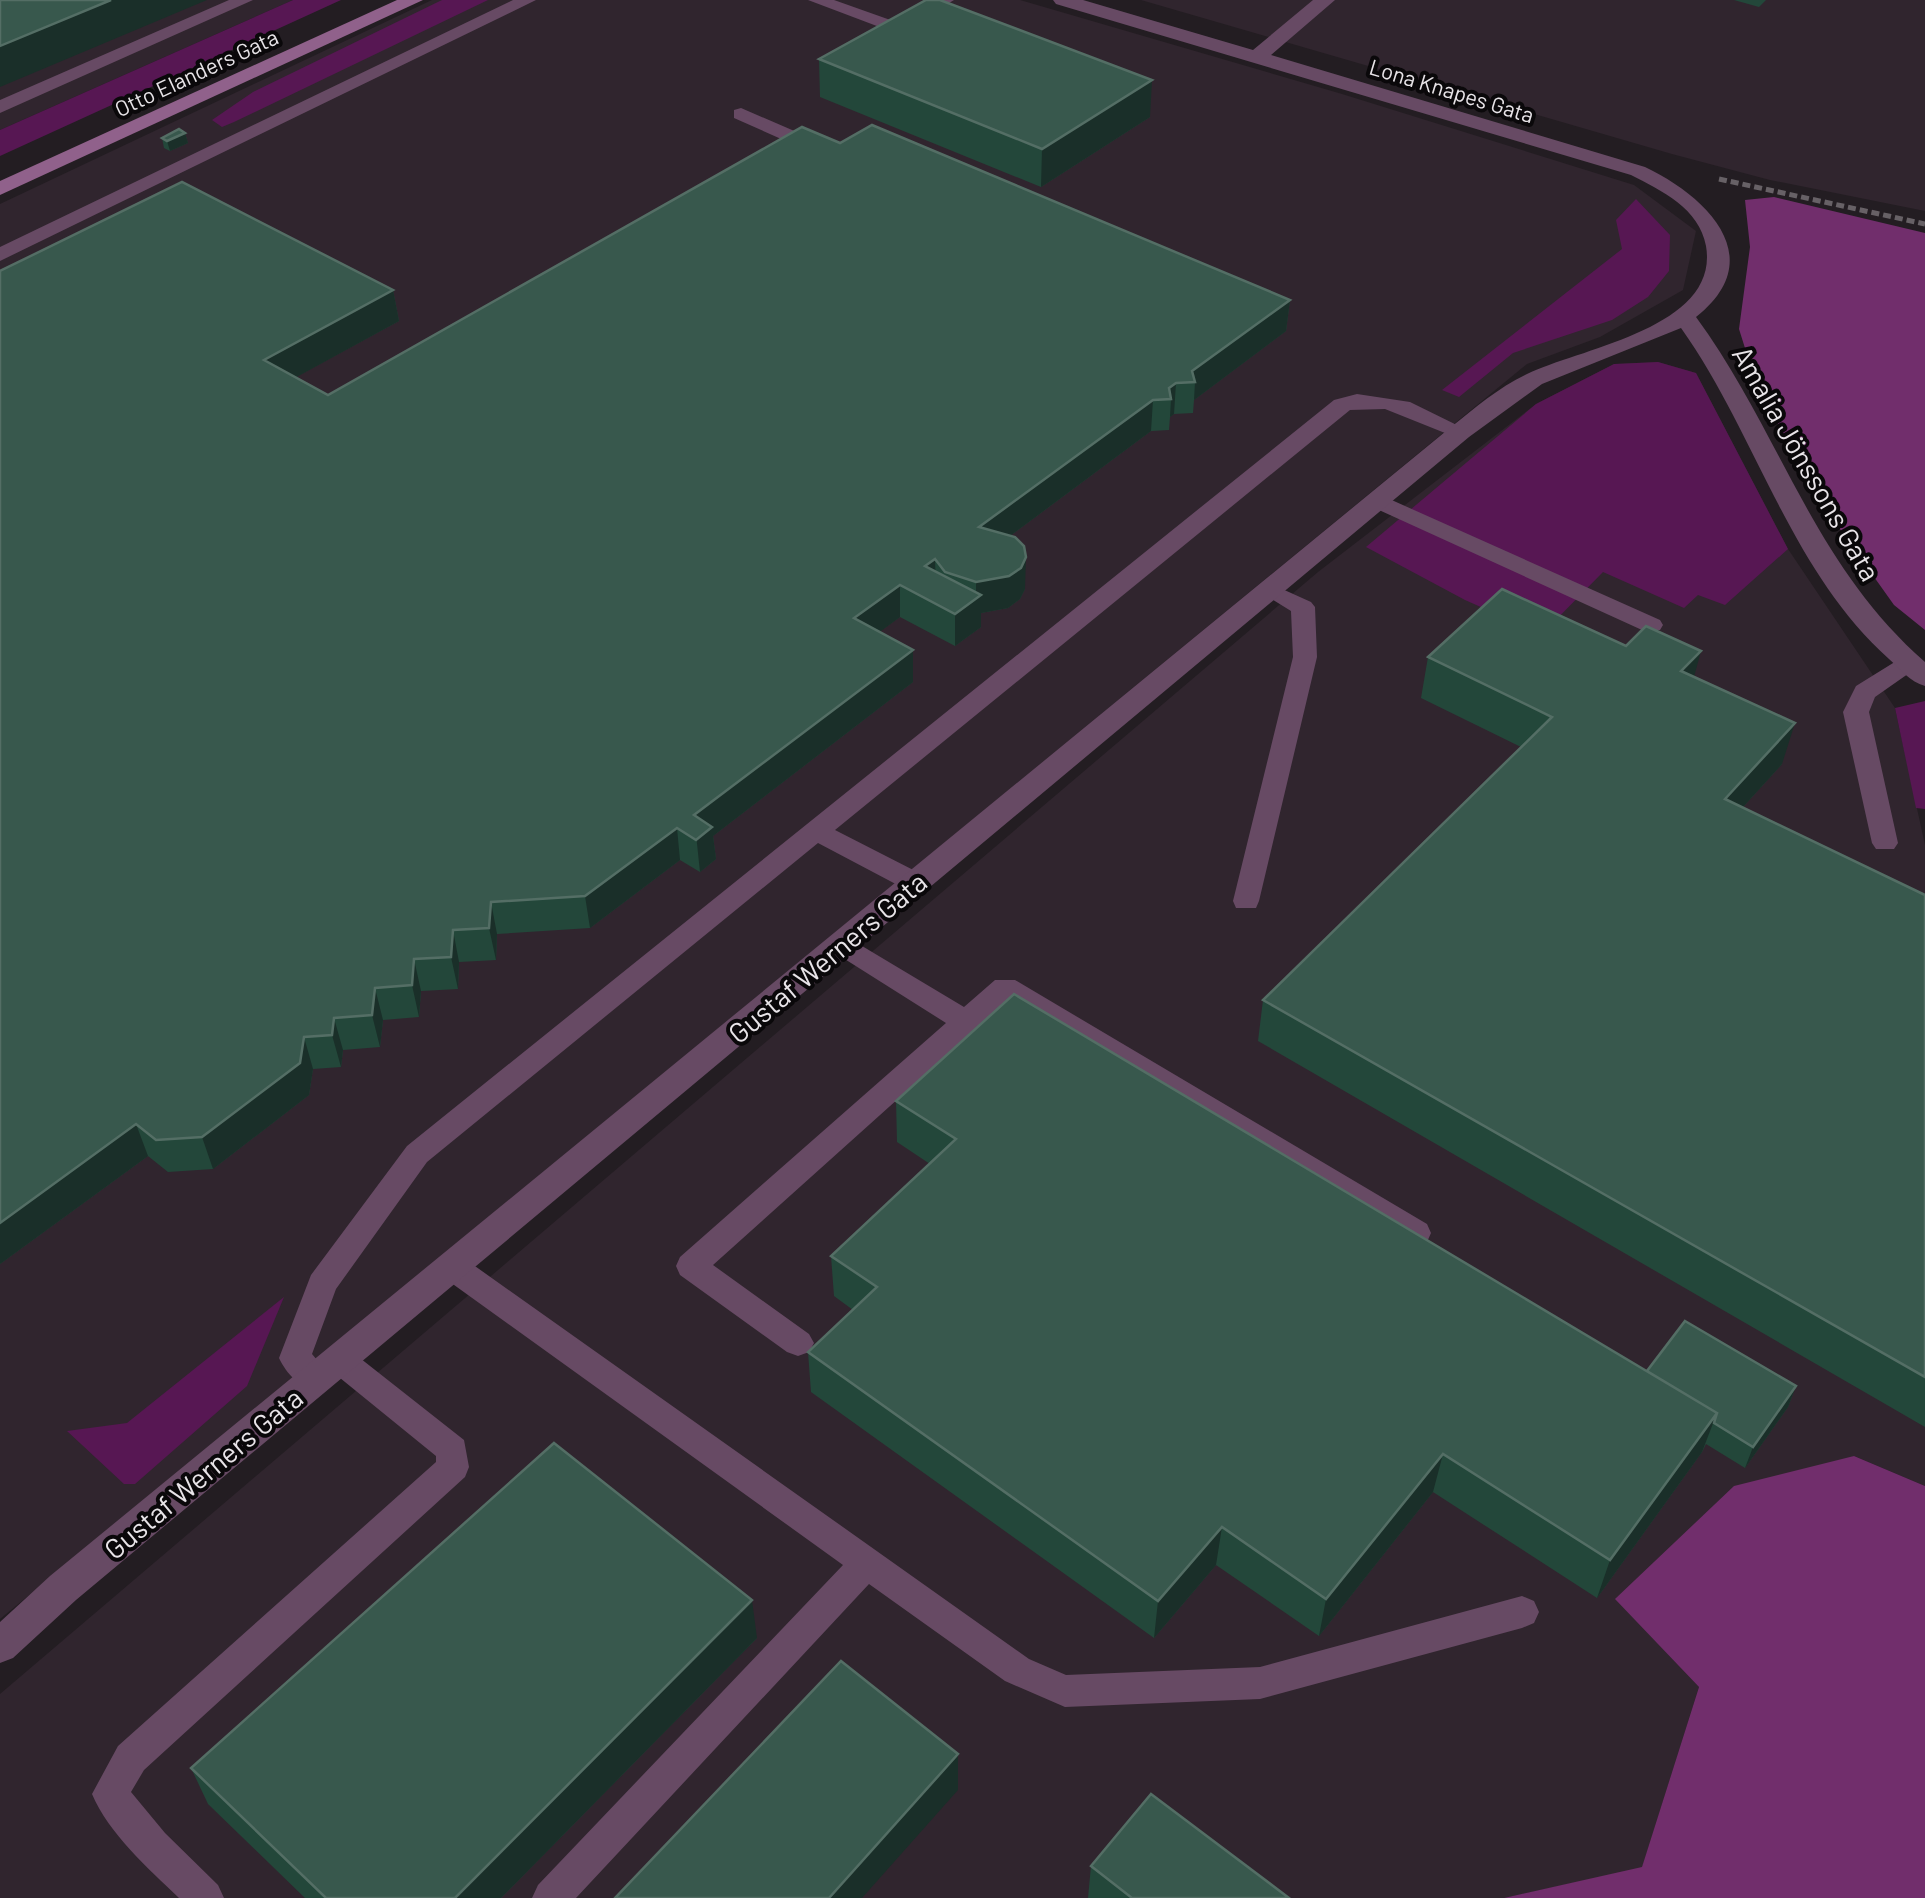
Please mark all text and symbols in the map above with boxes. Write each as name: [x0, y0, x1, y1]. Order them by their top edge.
street label: Otto Elanders Gata: [110, 23, 282, 121]
street label: Lona Knapes Gata: [1367, 53, 1537, 127]
street label: Amalia Jönssons Gata: [1726, 339, 1888, 587]
street label: Gustaf Werners Gata: [721, 864, 933, 1050]
street label: Gustaf Werners Gata: [97, 1380, 309, 1566]

